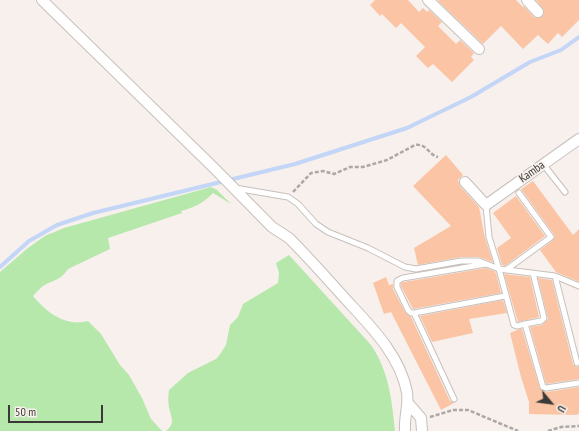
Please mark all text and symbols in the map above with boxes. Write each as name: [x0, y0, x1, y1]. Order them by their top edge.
street label: Kamba: [516, 158, 548, 186]
north arrow: [531, 383, 571, 423]
scale bar: [10, 397, 105, 423]
text: U: [554, 403, 569, 415]
text: 50 m: [15, 404, 36, 419]

